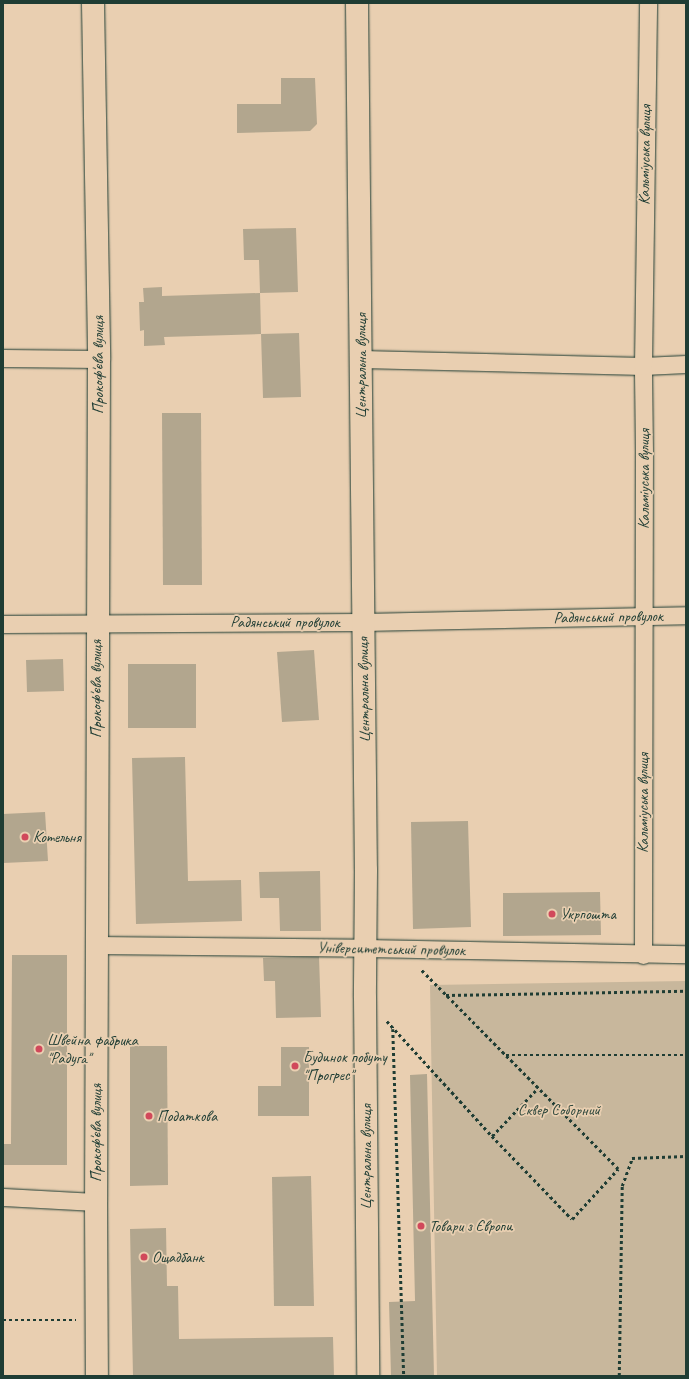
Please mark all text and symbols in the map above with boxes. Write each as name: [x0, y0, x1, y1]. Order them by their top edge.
street label: Кальміуська вулиця: [635, 104, 655, 206]
street label: Центральна вулиця: [351, 313, 371, 419]
street label: Прокоф'єва вулиця: [88, 316, 108, 414]
street label: Кальміуська вулиця: [634, 428, 654, 530]
street label: Радянський провулок: [553, 606, 663, 628]
street label: Радянський провулок: [230, 612, 340, 632]
street label: Центральна вулиця: [353, 637, 375, 743]
street label: Прокоф'єва вулиця: [86, 640, 106, 738]
street label: Кальміуська вулиця: [633, 752, 653, 854]
place label: Котельня: [33, 827, 81, 847]
marker: Котельня: [20, 832, 30, 842]
place label: Укрпошта: [560, 904, 616, 924]
marker: Укрпошта: [547, 909, 557, 919]
street label: Університетський провулок: [317, 938, 465, 960]
place label: Швейна фабрика "Радуга": [47, 1030, 140, 1068]
marker: Швейна фабрика "Радуга": [34, 1044, 44, 1054]
place label: Будинок побуту "Прогрес": [303, 1047, 387, 1085]
marker: Будинок побуту "Прогрес": [290, 1061, 300, 1071]
street label: Прокоф'єва вулиця: [86, 1084, 106, 1182]
park label: Сквер Соборний: [518, 1100, 600, 1120]
street label: Центральна вулиця: [356, 1104, 376, 1210]
place label: Податкова: [157, 1106, 217, 1126]
marker: Податкова: [144, 1111, 154, 1121]
place label: Товари з Європи: [429, 1216, 512, 1236]
marker: Товари з Європи: [416, 1221, 426, 1231]
place label: Ощадбанк: [152, 1247, 204, 1267]
marker: Ощадбанк: [139, 1252, 149, 1262]

